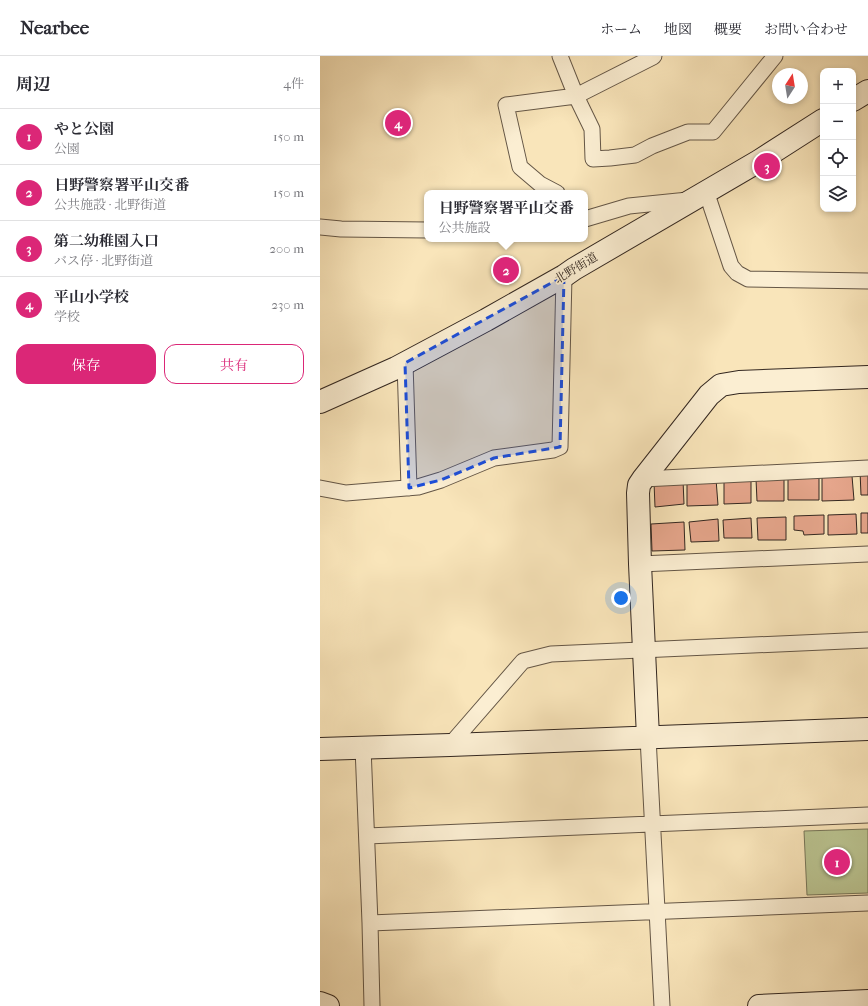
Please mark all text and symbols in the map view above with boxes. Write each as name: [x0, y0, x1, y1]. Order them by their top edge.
text: Nearbee: [20, 17, 89, 39]
text: ホーム: [600, 21, 642, 38]
text: 地図: [664, 21, 692, 38]
text: 概要: [714, 21, 742, 38]
text: お問い合わせ: [764, 21, 848, 38]
north arrow: [772, 68, 808, 104]
map controls: [820, 68, 856, 212]
button: +: [820, 68, 856, 104]
text: 周辺: [16, 74, 50, 94]
text: 4件: [283, 76, 304, 91]
button: −: [820, 104, 856, 140]
pin: 4: [385, 108, 411, 138]
text: やと公園: [54, 120, 114, 138]
text: 1: [27, 129, 31, 144]
text: 150 m: [273, 129, 304, 144]
button: locate: [820, 140, 856, 176]
text: 公園: [54, 141, 80, 156]
pin: 3: [754, 151, 780, 181]
text: 日野警察署平山交番: [54, 176, 189, 194]
button: layers: [820, 176, 856, 212]
text: 2: [26, 185, 32, 200]
text: 150 m: [273, 185, 304, 200]
popup: [424, 190, 588, 242]
text: 公共施設 · 北野街道: [54, 197, 166, 212]
text: 日野警察署平山交番: [438, 199, 574, 217]
text: 公共施設: [438, 220, 491, 235]
text: 第二幼稚園入口: [54, 232, 159, 250]
text: 3: [26, 241, 32, 256]
text: 200 m: [269, 241, 304, 256]
street label: 北野街道: [552, 250, 600, 286]
text: バス停 · 北野街道: [54, 253, 153, 268]
pin: 2: [493, 255, 519, 285]
text: 平山小学校: [54, 288, 129, 306]
text: 4: [25, 297, 33, 312]
text: 230 m: [271, 297, 304, 312]
text: 学校: [54, 309, 80, 324]
button: 保存: [16, 344, 156, 384]
button: 共有: [164, 344, 304, 384]
your location: [611, 588, 631, 608]
pin: 1: [824, 847, 850, 877]

